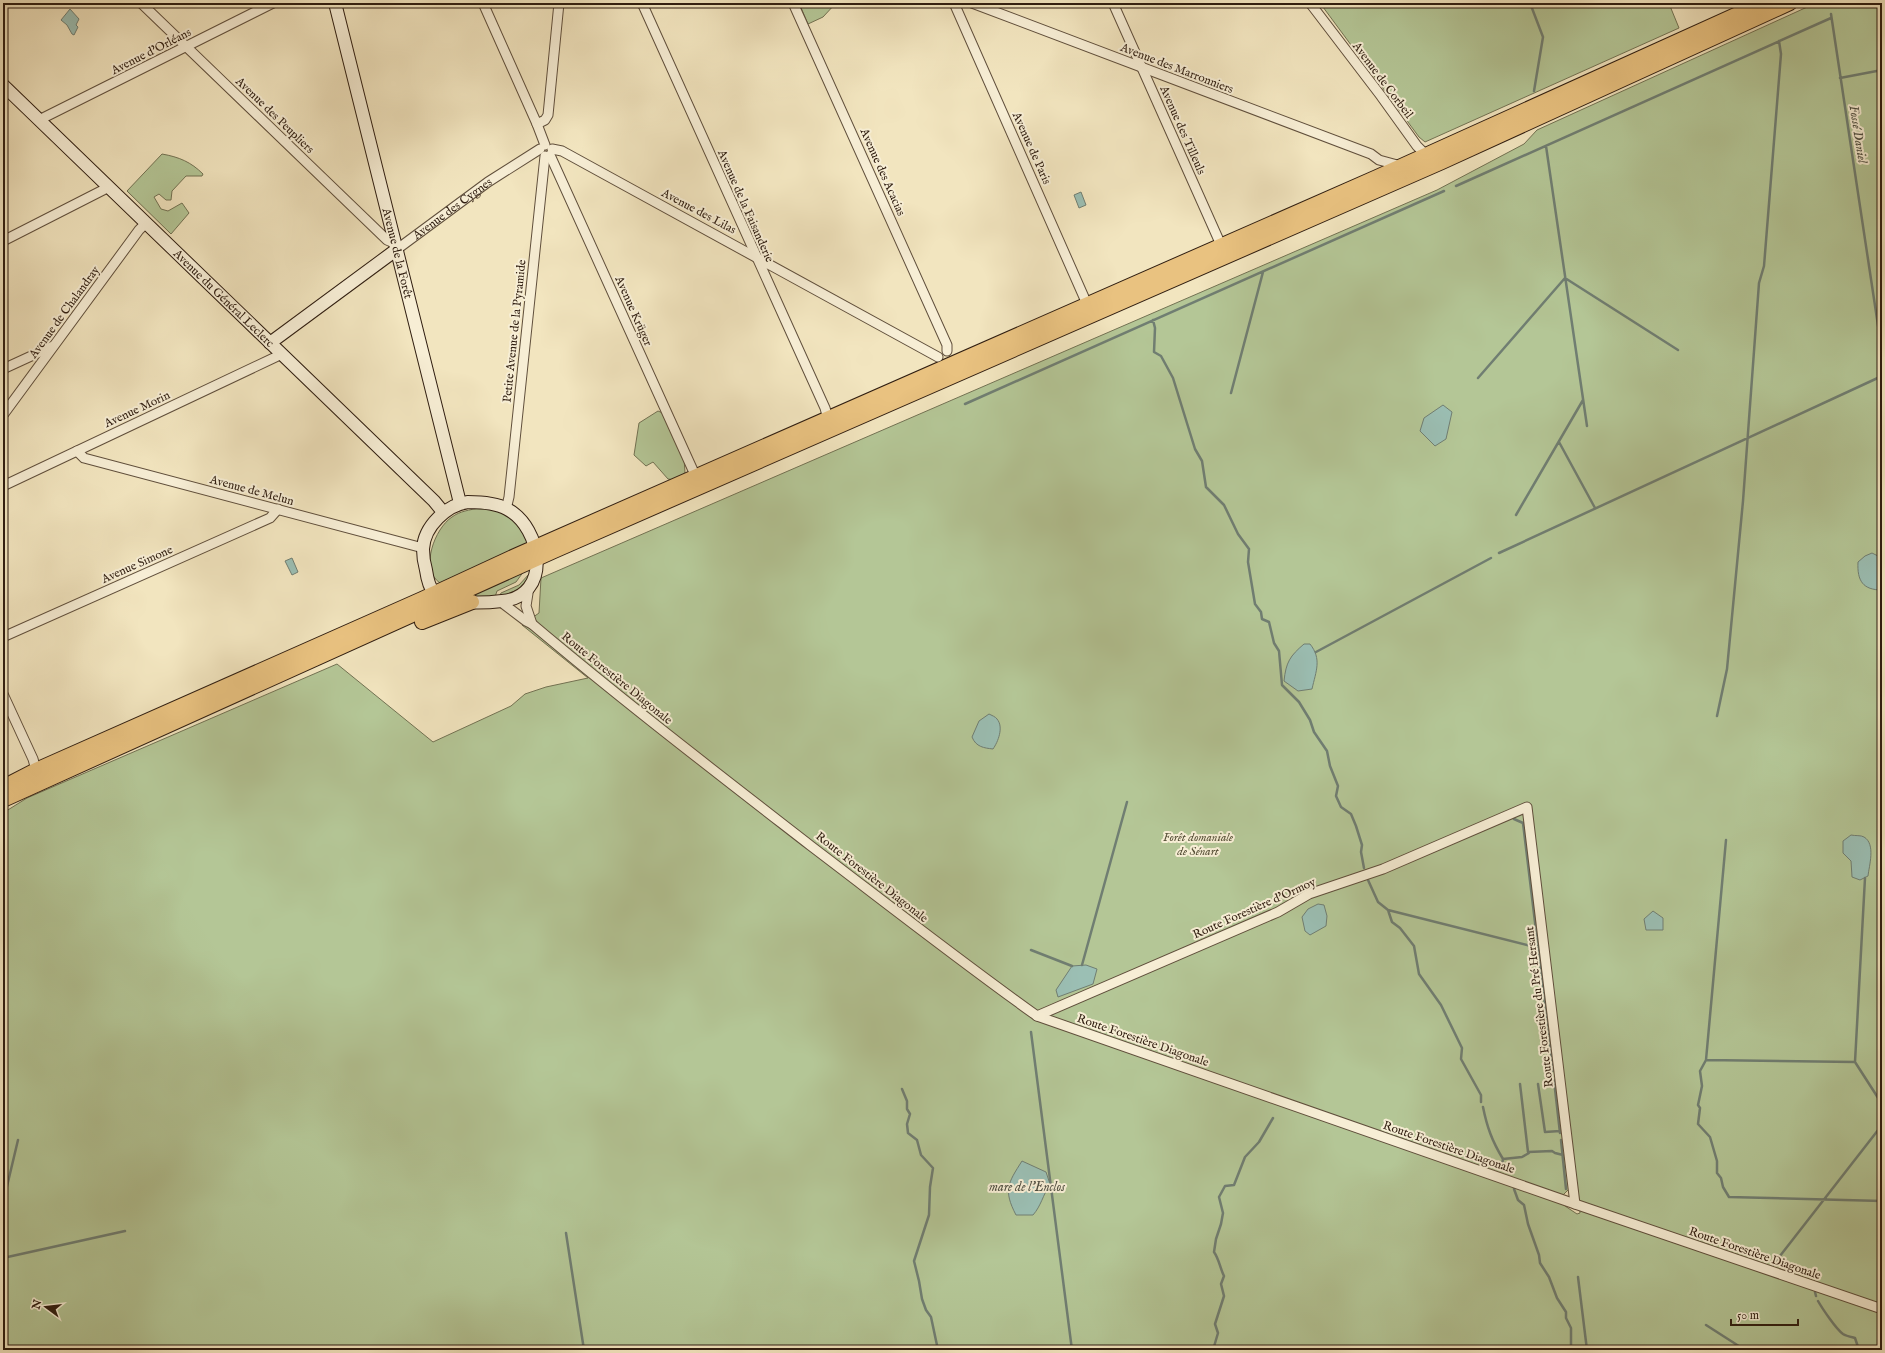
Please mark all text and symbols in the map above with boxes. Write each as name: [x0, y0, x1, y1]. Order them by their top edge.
street label: Avenue d'Orléans: [108, 25, 194, 79]
street label: Avenue de Corbeil: [1348, 38, 1417, 122]
street label: Avenue des Marronniers: [1117, 40, 1235, 97]
street label: Avenue des Peupliers: [231, 73, 317, 157]
street label: Avenue des Tilleuls: [1156, 83, 1209, 177]
water label: Fossé Daniel: [1845, 104, 1871, 165]
street label: Avenue de Paris: [1008, 109, 1054, 187]
street label: Avenue des Acacias: [856, 125, 909, 218]
street label: Avenue de la Faisanderie: [714, 147, 777, 265]
street label: Avenue des Cygnes: [409, 174, 495, 244]
street label: Avenue des Lilas: [658, 185, 739, 237]
street label: Avenue de la Forêt: [378, 206, 416, 300]
street label: Avenue du Général Leclerc: [169, 246, 277, 351]
street label: Petite Avenue de la Pyramide: [500, 258, 530, 403]
street label: Avenue de Chalandray: [25, 263, 103, 362]
street label: Avenue Krüger: [611, 273, 656, 349]
street label: Avenue Morin: [101, 387, 173, 432]
street label: Avenue de Melun: [207, 472, 296, 509]
street label: Avenue Simone: [98, 542, 176, 587]
street label: Route Forestière Diagonale: [558, 629, 676, 728]
street label: Route Forestière Diagonale: [812, 829, 931, 926]
park label: Forêt domaniale de Sénart: [1163, 830, 1233, 859]
street label: Route Forestière d'Ormoy: [1190, 875, 1318, 942]
street label: Route Forestière du Pré Hersant: [1522, 926, 1557, 1088]
street label: Route Forestière Diagonale: [1075, 1011, 1211, 1070]
street label: Route Forestière Diagonale: [1381, 1118, 1517, 1177]
water label: mare de l’Enclos: [989, 1179, 1065, 1196]
street label: Route Forestière Diagonale: [1687, 1224, 1823, 1283]
north arrow: [26, 1287, 66, 1327]
text: N: [29, 1298, 45, 1312]
scale bar: [1731, 1301, 1798, 1327]
text: 50 m: [1737, 1308, 1759, 1323]

